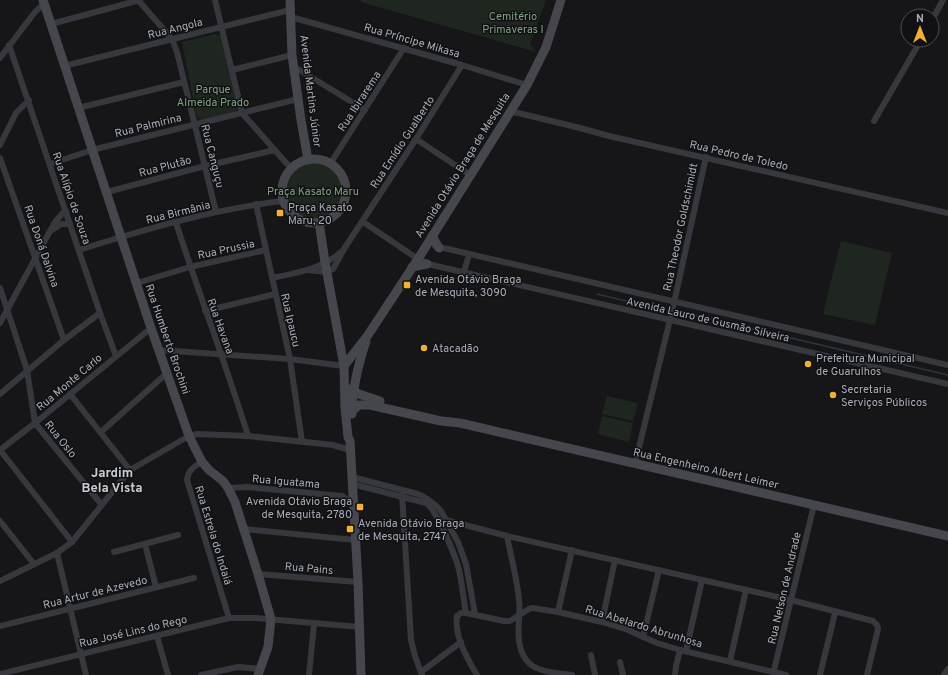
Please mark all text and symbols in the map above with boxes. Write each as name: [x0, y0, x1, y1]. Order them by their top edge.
north arrow: [900, 8, 940, 48]
park label: Cemitério Primaveras I: [482, 10, 544, 37]
text: N: [916, 12, 924, 26]
street label: Rua Angola: [146, 15, 204, 43]
street label: Rua Príncipe Mikasa: [362, 21, 462, 61]
street label: Avenida Martins Júnior: [296, 34, 324, 149]
street label: Rua Ibirarema: [335, 69, 385, 134]
park label: Parque Almeida Prado: [177, 83, 249, 110]
street label: Avenida Otávio Braga de Mesquita: [412, 90, 513, 241]
street label: Rua Emídio Gualberto: [368, 94, 438, 192]
street label: Rua Palmirina: [113, 111, 183, 141]
street label: Rua Canguçu: [197, 123, 227, 190]
street label: Rua Pedro de Toledo: [688, 138, 790, 174]
street label: Rua Alípio de Souza: [49, 150, 94, 247]
street label: Rua Plutão: [137, 153, 193, 181]
street label: Rua Theodor Goldschimidt: [661, 162, 701, 292]
park label: Praça Kasato Maru: [267, 185, 359, 199]
street label: Rua Birmânia: [145, 198, 212, 228]
place label: Praça Kasato Maru, 20: [288, 201, 352, 228]
street label: Rua Doná Dalvina: [20, 203, 62, 290]
marker: Praça Kasato Maru, 20: [275, 208, 285, 218]
street label: Rua Prussia: [196, 237, 256, 263]
place label: Avenida Otávio Braga de Mesquita, 3090: [415, 273, 521, 300]
marker: Avenida Otávio Braga de Mesquita, 3090: [402, 280, 412, 290]
street label: Rua Humberto Brochini: [142, 282, 193, 396]
street label: Rua Ipaucu: [277, 292, 303, 348]
street label: Avenida Lauro de Gusmão Silveira: [625, 294, 791, 346]
street label: Rua Havana: [204, 297, 237, 356]
place label: Atacadão: [432, 342, 479, 356]
marker: Atacadão: [419, 343, 429, 353]
street label: Rua Monte Carlo: [34, 351, 105, 414]
place label: Prefeitura Municipal de Guarulhos: [816, 352, 915, 379]
marker: Prefeitura Municipal de Guarulhos: [803, 359, 813, 369]
place label: Secretaria Serviços Públicos: [841, 383, 927, 410]
marker: Secretaria Serviços Públicos: [828, 390, 838, 400]
street label: Rua Oslo: [41, 418, 79, 461]
street label: Rua Engenheiro Albert Leimer: [632, 445, 781, 493]
district label: Jardim Bela Vista: [81, 466, 143, 497]
street label: Rua Iguatama: [251, 472, 321, 492]
street label: Rua Estrela do Indaiá: [191, 484, 235, 587]
place label: Avenida Otávio Braga de Mesquita, 2780: [246, 495, 352, 522]
marker: Avenida Otávio Braga de Mesquita, 2780: [355, 502, 365, 512]
place label: Avenida Otávio Braga de Mesquita, 2747: [358, 517, 464, 544]
marker: Avenida Otávio Braga de Mesquita, 2747: [345, 524, 355, 534]
street label: Rua Nelson de Andrade: [765, 531, 805, 646]
street label: Rua Pains: [284, 560, 334, 578]
street label: Rua Artur de Azevedo: [42, 573, 149, 613]
street label: Rua Abelardo Abrunhosa: [583, 602, 704, 652]
street label: Rua José Lins do Rego: [78, 613, 189, 651]

